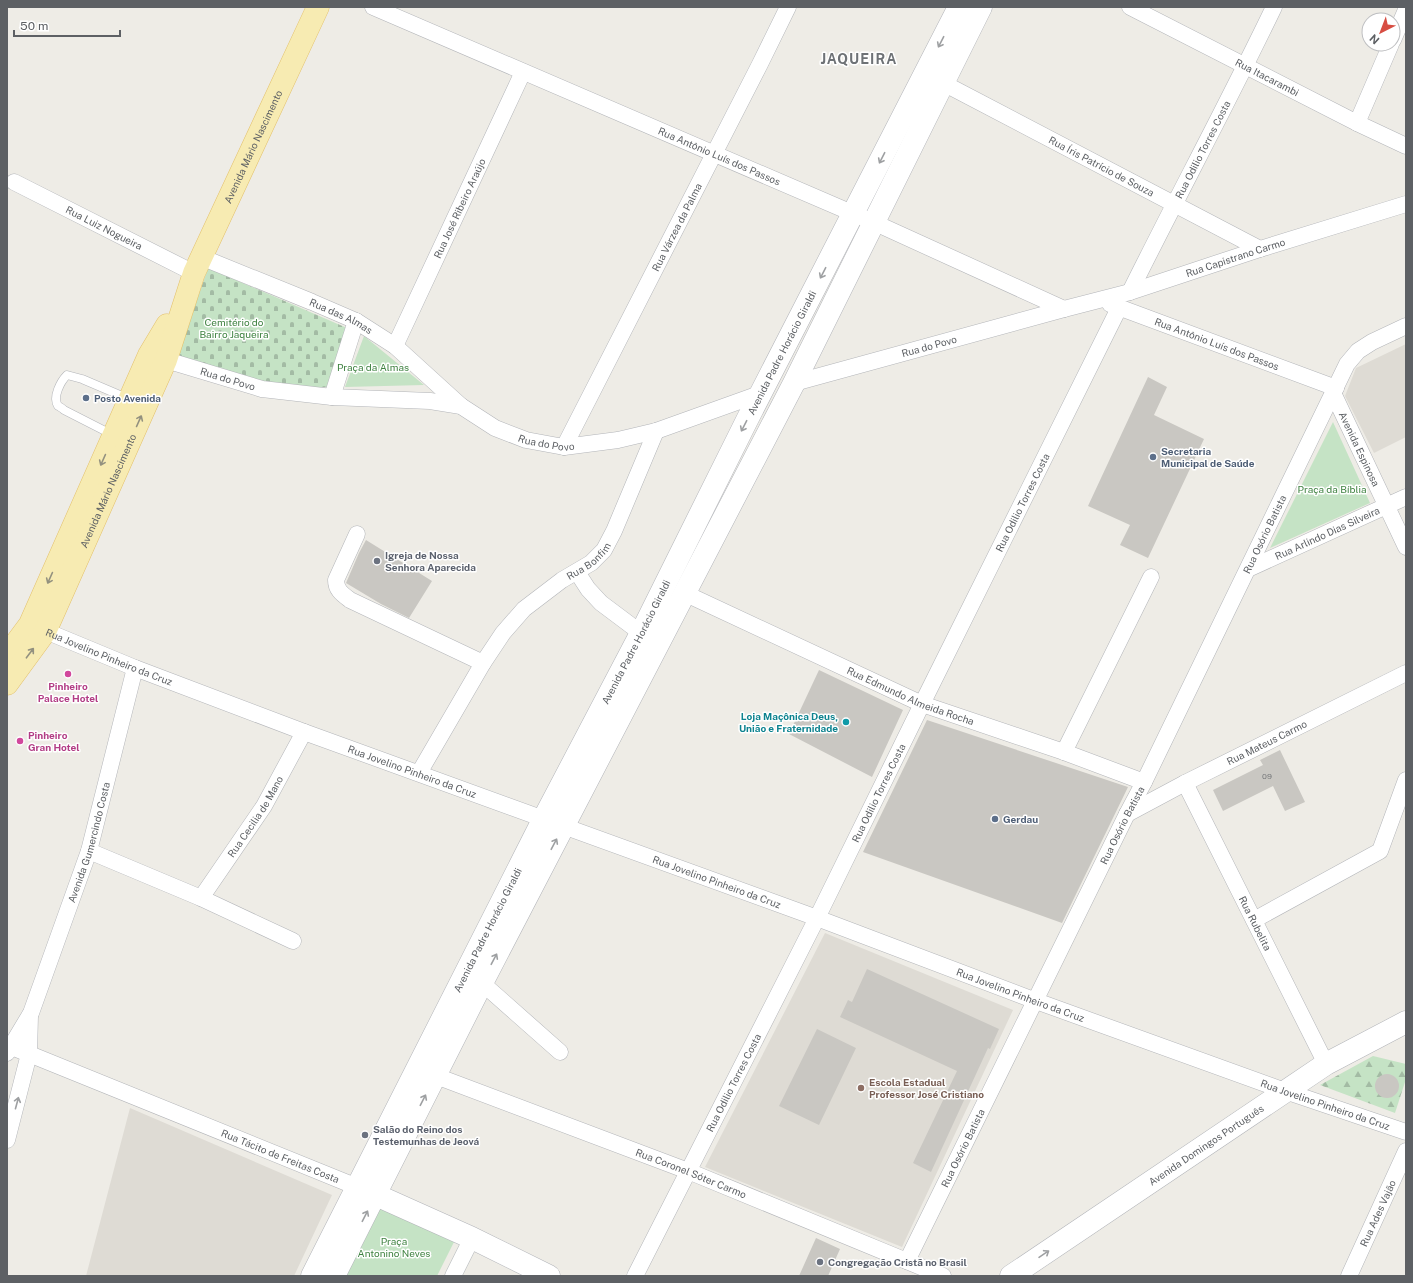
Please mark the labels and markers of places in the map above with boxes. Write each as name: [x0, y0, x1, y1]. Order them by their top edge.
place label: Posto Avenida: [94, 392, 161, 404]
marker: Posto Avenida: [81, 393, 91, 403]
place label: Secretaria Municipal de Saúde: [1161, 445, 1255, 469]
marker: Secretaria Municipal de Saúde: [1148, 452, 1158, 462]
place label: Igreja de Nossa Senhora Aparecida: [385, 549, 476, 573]
marker: Igreja de Nossa Senhora Aparecida: [372, 556, 382, 566]
marker: Pinheiro Palace Hotel: [63, 669, 73, 679]
place label: Pinheiro Palace Hotel: [38, 680, 98, 704]
place label: Loja Maçônica Deus, União e Fraternidade: [739, 710, 838, 734]
marker: Loja Maçônica Deus, União e Fraternidade: [841, 717, 851, 727]
place label: Pinheiro Gran Hotel: [28, 729, 80, 753]
marker: Pinheiro Gran Hotel: [15, 736, 25, 746]
place label: Gerdau: [1003, 813, 1038, 825]
marker: Gerdau: [990, 814, 1000, 824]
place label: Escola Estadual Professor José Cristiano: [869, 1076, 984, 1100]
marker: Escola Estadual Professor José Cristiano: [856, 1083, 866, 1093]
place label: Salão do Reino dos Testemunhas de Jeová: [373, 1123, 479, 1147]
marker: Salão do Reino dos Testemunhas de Jeová: [360, 1130, 370, 1140]
place label: Congregação Cristã no Brasil: [828, 1256, 967, 1268]
marker: Congregação Cristã no Brasil: [815, 1257, 825, 1267]

